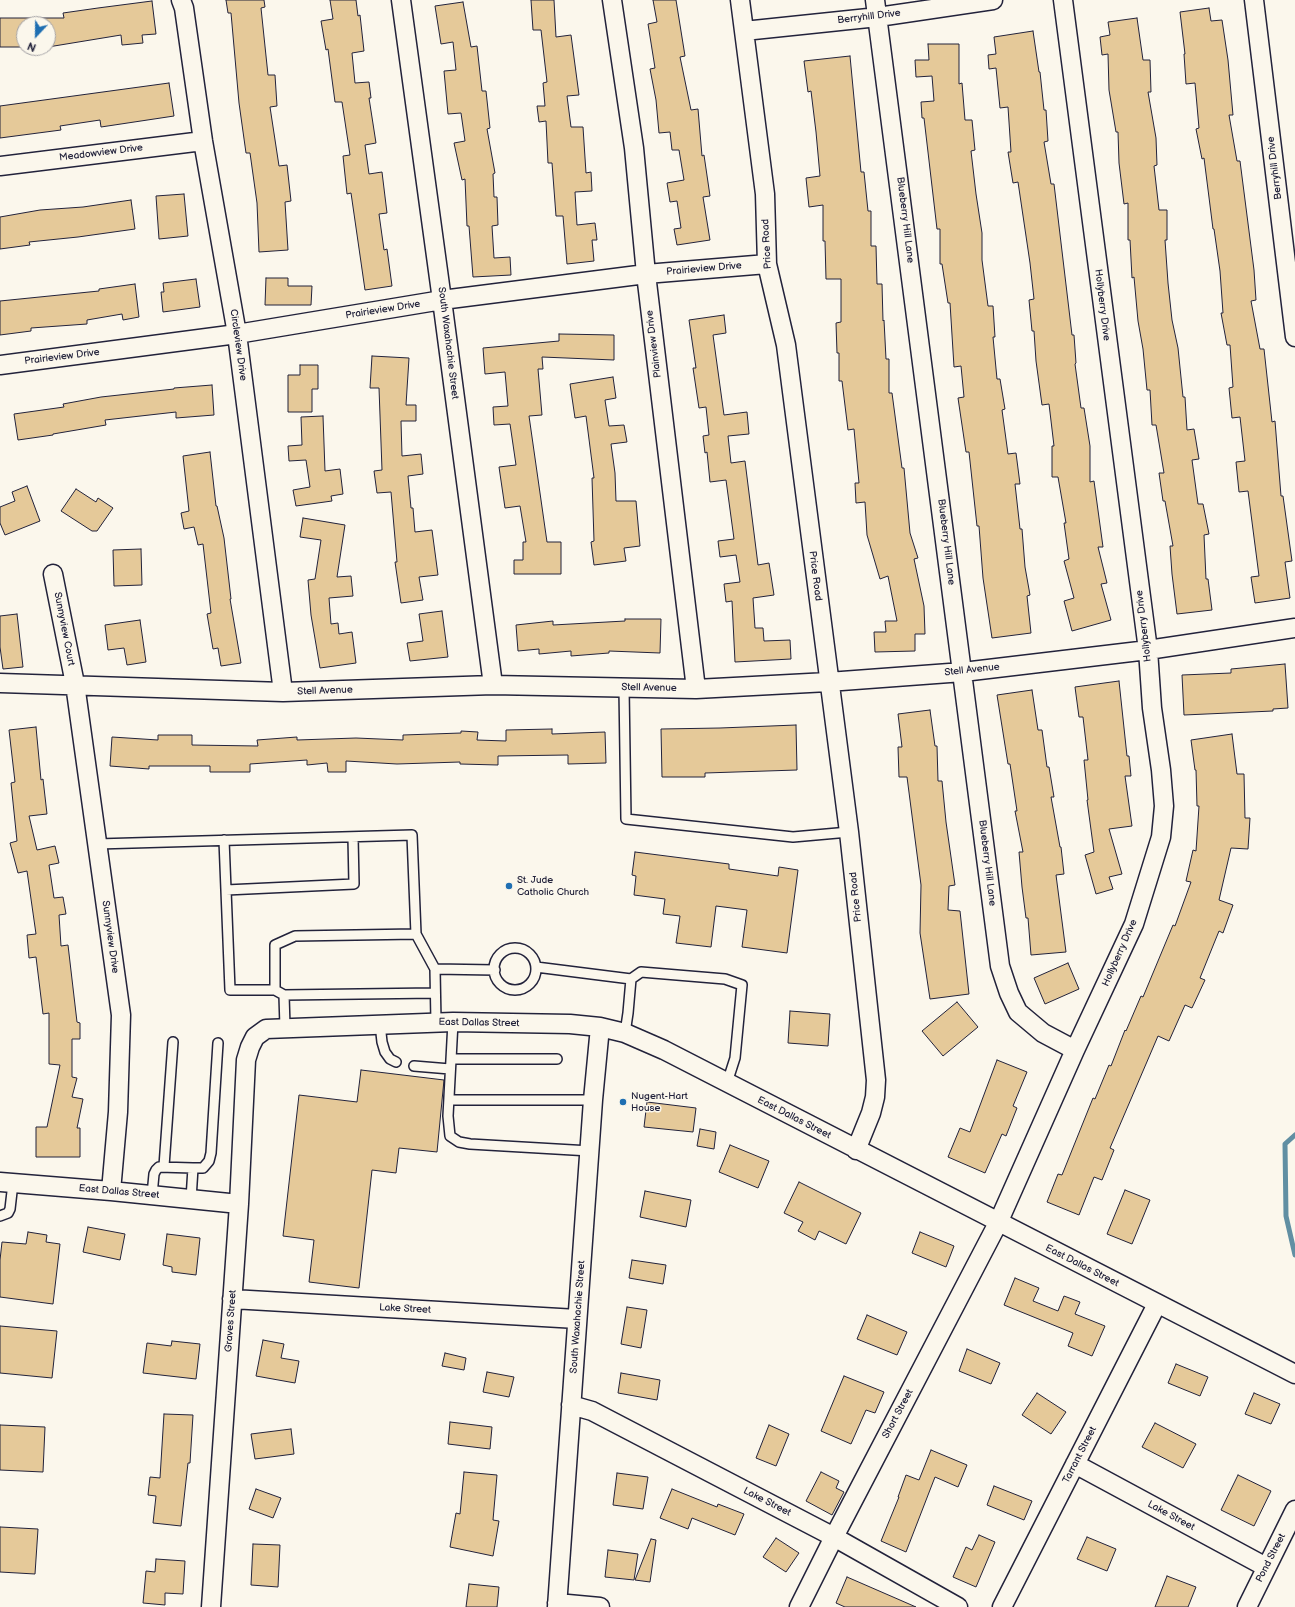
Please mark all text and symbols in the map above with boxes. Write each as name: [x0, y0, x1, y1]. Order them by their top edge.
street label: Berryhill Drive: [837, 7, 901, 27]
north arrow: [16, 16, 56, 56]
text: N: [25, 39, 38, 54]
street label: Berryhill Drive: [1265, 136, 1285, 200]
street label: Meadowview Drive: [58, 142, 144, 164]
street label: Blueberry Hill Lane: [894, 176, 916, 264]
street label: Price Road: [760, 219, 774, 269]
street label: Prairieview Drive: [666, 260, 742, 278]
street label: Hollyberry Drive: [1092, 269, 1112, 341]
street label: South Waxahachie Street: [435, 286, 461, 400]
street label: Prairieview Drive: [345, 298, 421, 322]
street label: Circleview Drive: [227, 308, 249, 382]
street label: Plainview Drive: [644, 309, 664, 379]
street label: Prairieview Drive: [24, 346, 100, 368]
street label: Blueberry Hill Lane: [935, 498, 957, 586]
street label: Price Road: [806, 550, 824, 602]
street label: Hollyberry Drive: [1134, 590, 1154, 662]
street label: Sunnyview Court: [51, 591, 77, 667]
street label: Stell Avenue: [944, 661, 1000, 679]
street label: Stell Avenue: [621, 682, 677, 694]
street label: Stell Avenue: [297, 684, 353, 698]
street label: Blueberry Hill Lane: [976, 819, 998, 907]
street label: Price Road: [847, 871, 865, 923]
place label: St. Jude Catholic Church: [517, 874, 589, 898]
marker: St. Jude Catholic Church: [504, 881, 514, 891]
street label: Sunnyview Drive: [99, 900, 121, 974]
street label: Hollyberry Drive: [1100, 918, 1140, 988]
street label: East Dallas Street: [438, 1016, 520, 1030]
place label: Nugent-Hart House: [631, 1090, 688, 1114]
street label: East Dallas Street: [755, 1094, 833, 1142]
marker: Nugent-Hart House: [618, 1097, 628, 1107]
street label: East Dallas Street: [78, 1182, 160, 1202]
street label: East Dallas Street: [1043, 1242, 1121, 1290]
street label: South Waxahachie Street: [568, 1260, 588, 1374]
street label: Graves Street: [223, 1290, 239, 1352]
street label: Lake Street: [379, 1302, 431, 1316]
street label: Short Street: [880, 1387, 916, 1441]
street label: Tarrant Street: [1061, 1425, 1099, 1485]
street label: Lake Street: [741, 1485, 793, 1519]
street label: Lake Street: [1145, 1499, 1197, 1533]
street label: Pond Street: [1254, 1532, 1288, 1584]

